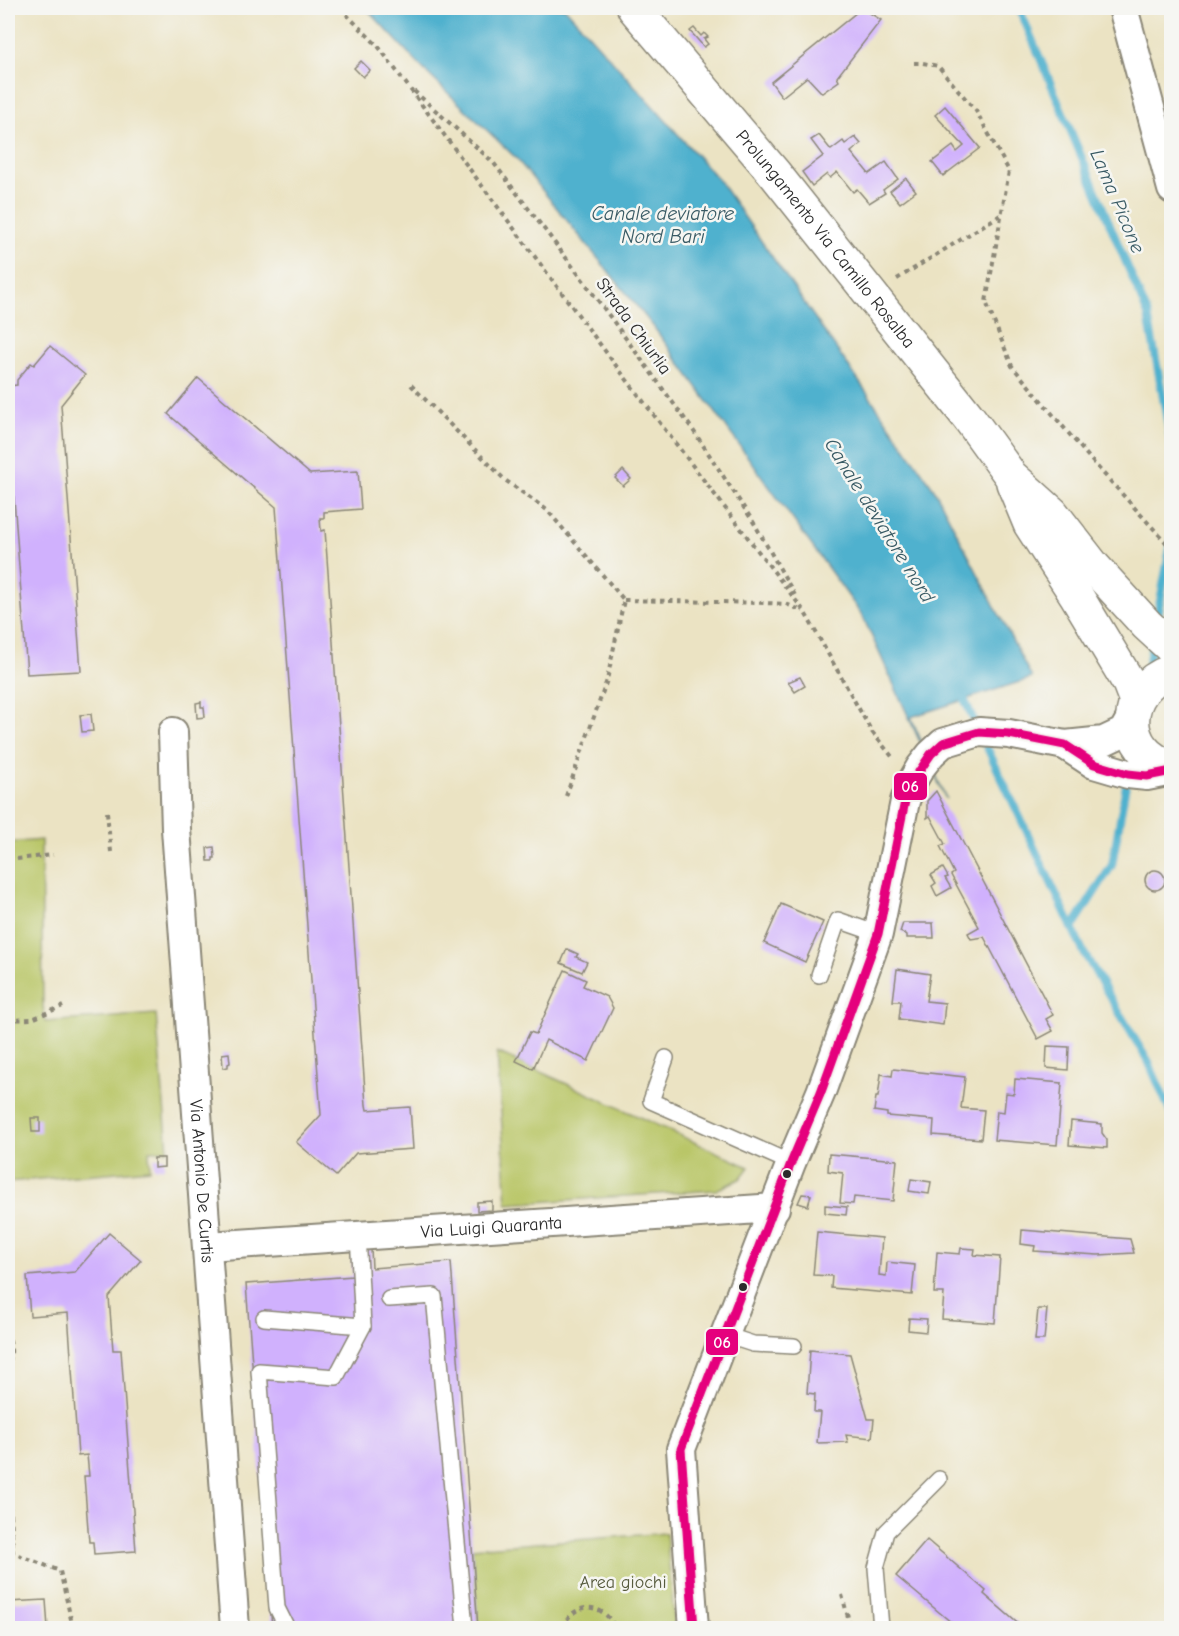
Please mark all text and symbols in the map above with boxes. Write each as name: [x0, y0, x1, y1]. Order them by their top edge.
street label: Prolungamento Via Camillo Rosalba: [731, 126, 919, 352]
water label: Lama Picone: [1085, 146, 1150, 257]
water label: Canale deviatore Nord Bari: [592, 202, 734, 248]
street label: Strada Chiurlia: [591, 274, 676, 379]
water label: Canale deviatore nord: [820, 434, 940, 608]
line badge: 06: [893, 772, 928, 801]
text: 06: [901, 778, 919, 796]
street label: Via Antonio De Curtis: [185, 1099, 218, 1263]
unlabelled marker: [781, 1168, 793, 1180]
street label: Via Luigi Quaranta: [420, 1212, 563, 1243]
unlabelled marker: [737, 1281, 749, 1293]
line badge: 06: [705, 1328, 739, 1356]
text: 06: [713, 1334, 731, 1352]
park label: Area giochi: [579, 1572, 667, 1593]

